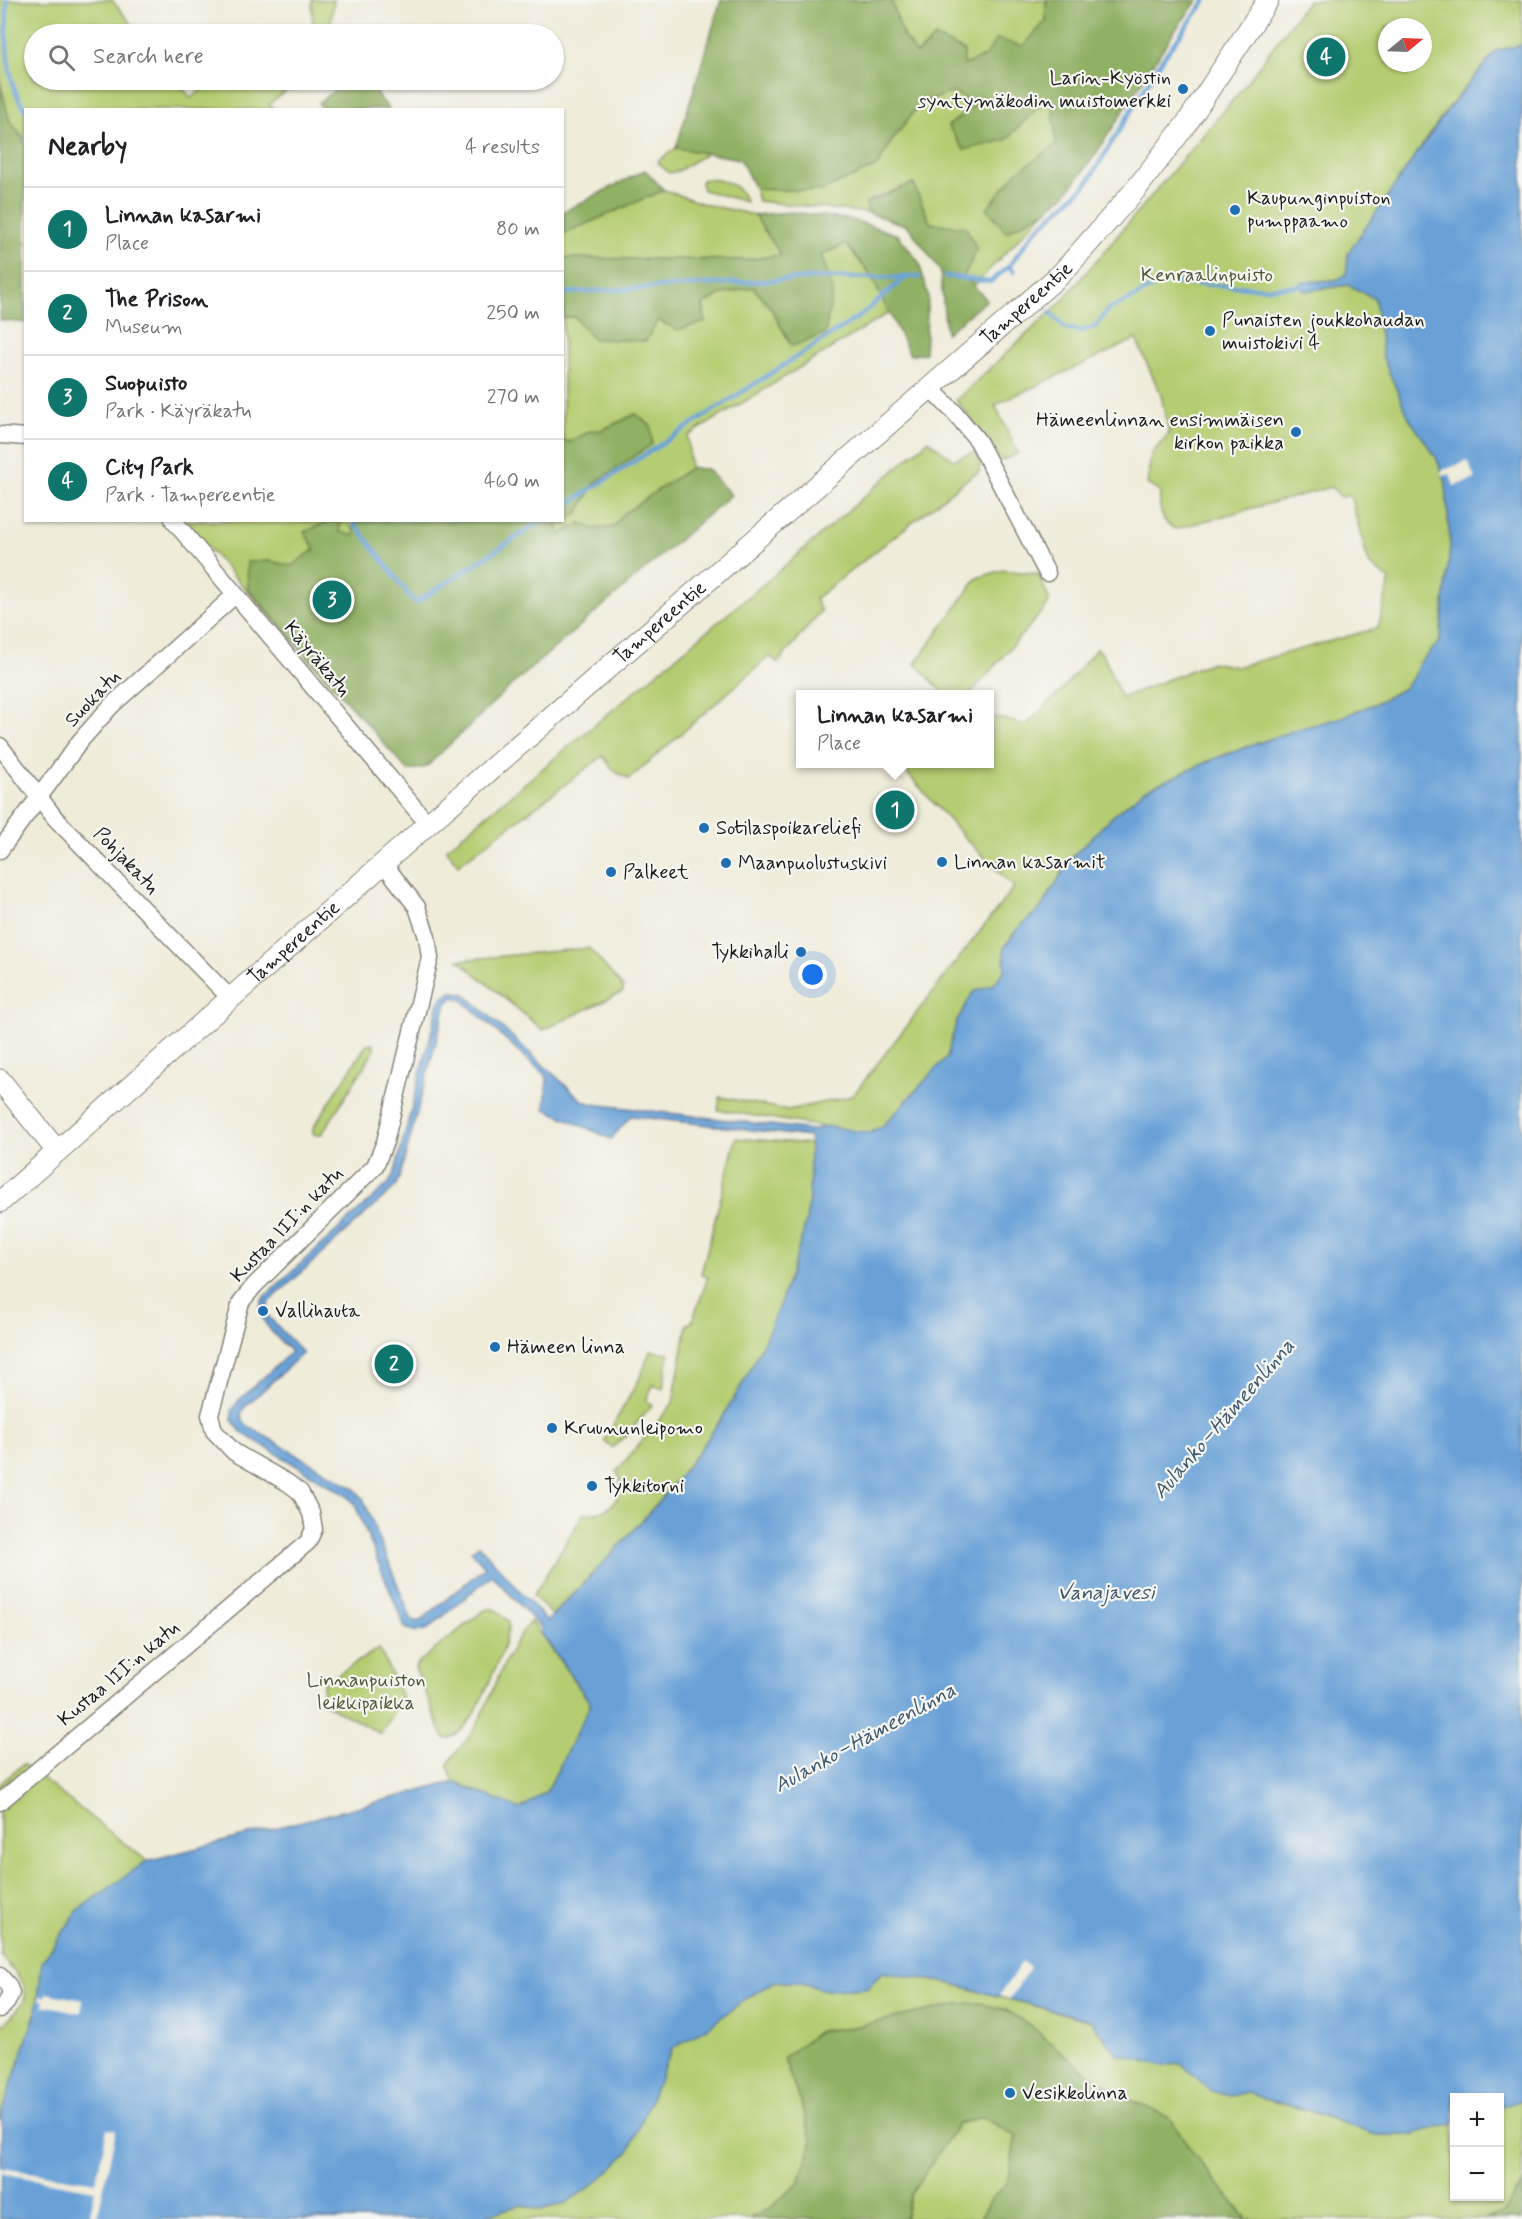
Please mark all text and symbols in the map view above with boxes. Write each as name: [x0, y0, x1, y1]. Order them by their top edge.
north arrow: [1378, 18, 1432, 72]
search box: [24, 24, 564, 90]
pin: 4: [1306, 34, 1346, 80]
icon: search: [45, 41, 78, 74]
text: Search here: [93, 43, 204, 71]
place label: Larin-Kyöstin syntymäkodin muistomerkki: [917, 65, 1171, 115]
marker: Larin-Kyöstin syntymäkodin muistomerkki: [1176, 82, 1190, 96]
text: Nearby: [48, 130, 127, 164]
text: 4 results: [465, 134, 540, 161]
place label: Kaupunginpuiston pumppaamo: [1247, 185, 1391, 235]
text: Linnan kasarmi: [105, 202, 261, 230]
marker: Kaupunginpuiston pumppaamo: [1228, 203, 1242, 217]
text: 1: [63, 216, 72, 243]
text: 80 m: [496, 216, 540, 243]
text: Place: [105, 230, 149, 257]
street label: Tampereentie: [974, 256, 1079, 352]
park label: Kenraalinpuisto: [1141, 262, 1273, 289]
text: The Prison: [105, 286, 208, 314]
text: 2: [63, 300, 72, 327]
text: 250 m: [486, 300, 540, 327]
place label: Punaisten joukkohaudan muistokivi 4: [1222, 307, 1425, 357]
text: Museum: [105, 314, 183, 341]
marker: Punaisten joukkohaudan muistokivi 4: [1203, 324, 1217, 338]
text: Suopuisto: [105, 370, 187, 398]
text: 3: [63, 384, 72, 411]
text: 270 m: [487, 384, 540, 411]
text: Park · Käyräkatu: [105, 398, 252, 425]
place label: Hämeenlinnan ensimmäisen kirkon paikka: [1036, 407, 1284, 457]
marker: Hämeenlinnan ensimmäisen kirkon paikka: [1289, 425, 1303, 439]
text: City Park: [105, 454, 194, 482]
text: 4: [62, 468, 73, 495]
text: 460 m: [484, 468, 540, 495]
text: Park · Tampereentie: [105, 482, 275, 509]
street label: Tampereentie: [607, 575, 712, 671]
pin: 3: [312, 578, 352, 622]
street label: Käyräkatu: [277, 615, 357, 703]
street label: Suokatu: [59, 664, 127, 734]
popup: [796, 690, 994, 768]
text: Linnan kasarmi: [817, 702, 973, 730]
text: Place: [817, 730, 861, 757]
pin: 1: [876, 788, 914, 832]
place label: Sotilaspoikareliefi: [716, 815, 861, 842]
street label: Pohjakatu: [87, 821, 165, 901]
marker: Sotilaspoikareliefi: [697, 821, 711, 835]
place label: Linnan kasarmit: [954, 849, 1105, 876]
place label: Maanpuolustuskivi: [738, 850, 887, 877]
marker: Linnan kasarmit: [935, 855, 949, 869]
marker: Maanpuolustuskivi: [719, 856, 733, 870]
place label: Palkeet: [623, 859, 689, 886]
marker: Palkeet: [604, 865, 618, 879]
street label: Tampereentie: [242, 894, 346, 991]
place label: Tykkihalli: [711, 939, 789, 966]
marker: Tykkihalli: [794, 945, 808, 959]
your location: [798, 960, 827, 989]
street label: Kustaa III:n katu: [225, 1161, 349, 1289]
place label: Vallihauta: [275, 1298, 361, 1325]
marker: Vallihauta: [256, 1304, 270, 1318]
water label: Aulanko–Hämeenlinna: [1147, 1333, 1302, 1505]
place label: Hämeen linna: [507, 1334, 625, 1361]
marker: Hämeen linna: [488, 1340, 502, 1354]
pin: 2: [374, 1342, 414, 1386]
place label: Kruununleipomo: [564, 1415, 703, 1442]
marker: Kruununleipomo: [545, 1421, 559, 1435]
place label: Tykkitorni: [604, 1473, 684, 1500]
marker: Tykkitorni: [585, 1479, 599, 1493]
water label: Vanajavesi: [1057, 1579, 1157, 1607]
street label: Kustaa III:n katu: [52, 1615, 186, 1733]
park label: Linnanpuiston leikkipaikka: [306, 1667, 426, 1717]
water label: Aulanko–Hämeenlinna: [769, 1676, 961, 1800]
place label: Vesikkolinna: [1022, 2080, 1128, 2107]
marker: Vesikkolinna: [1003, 2086, 1017, 2100]
map controls: [1450, 2093, 1504, 2201]
button: +: [1450, 2093, 1504, 2147]
button: −: [1450, 2147, 1504, 2201]

